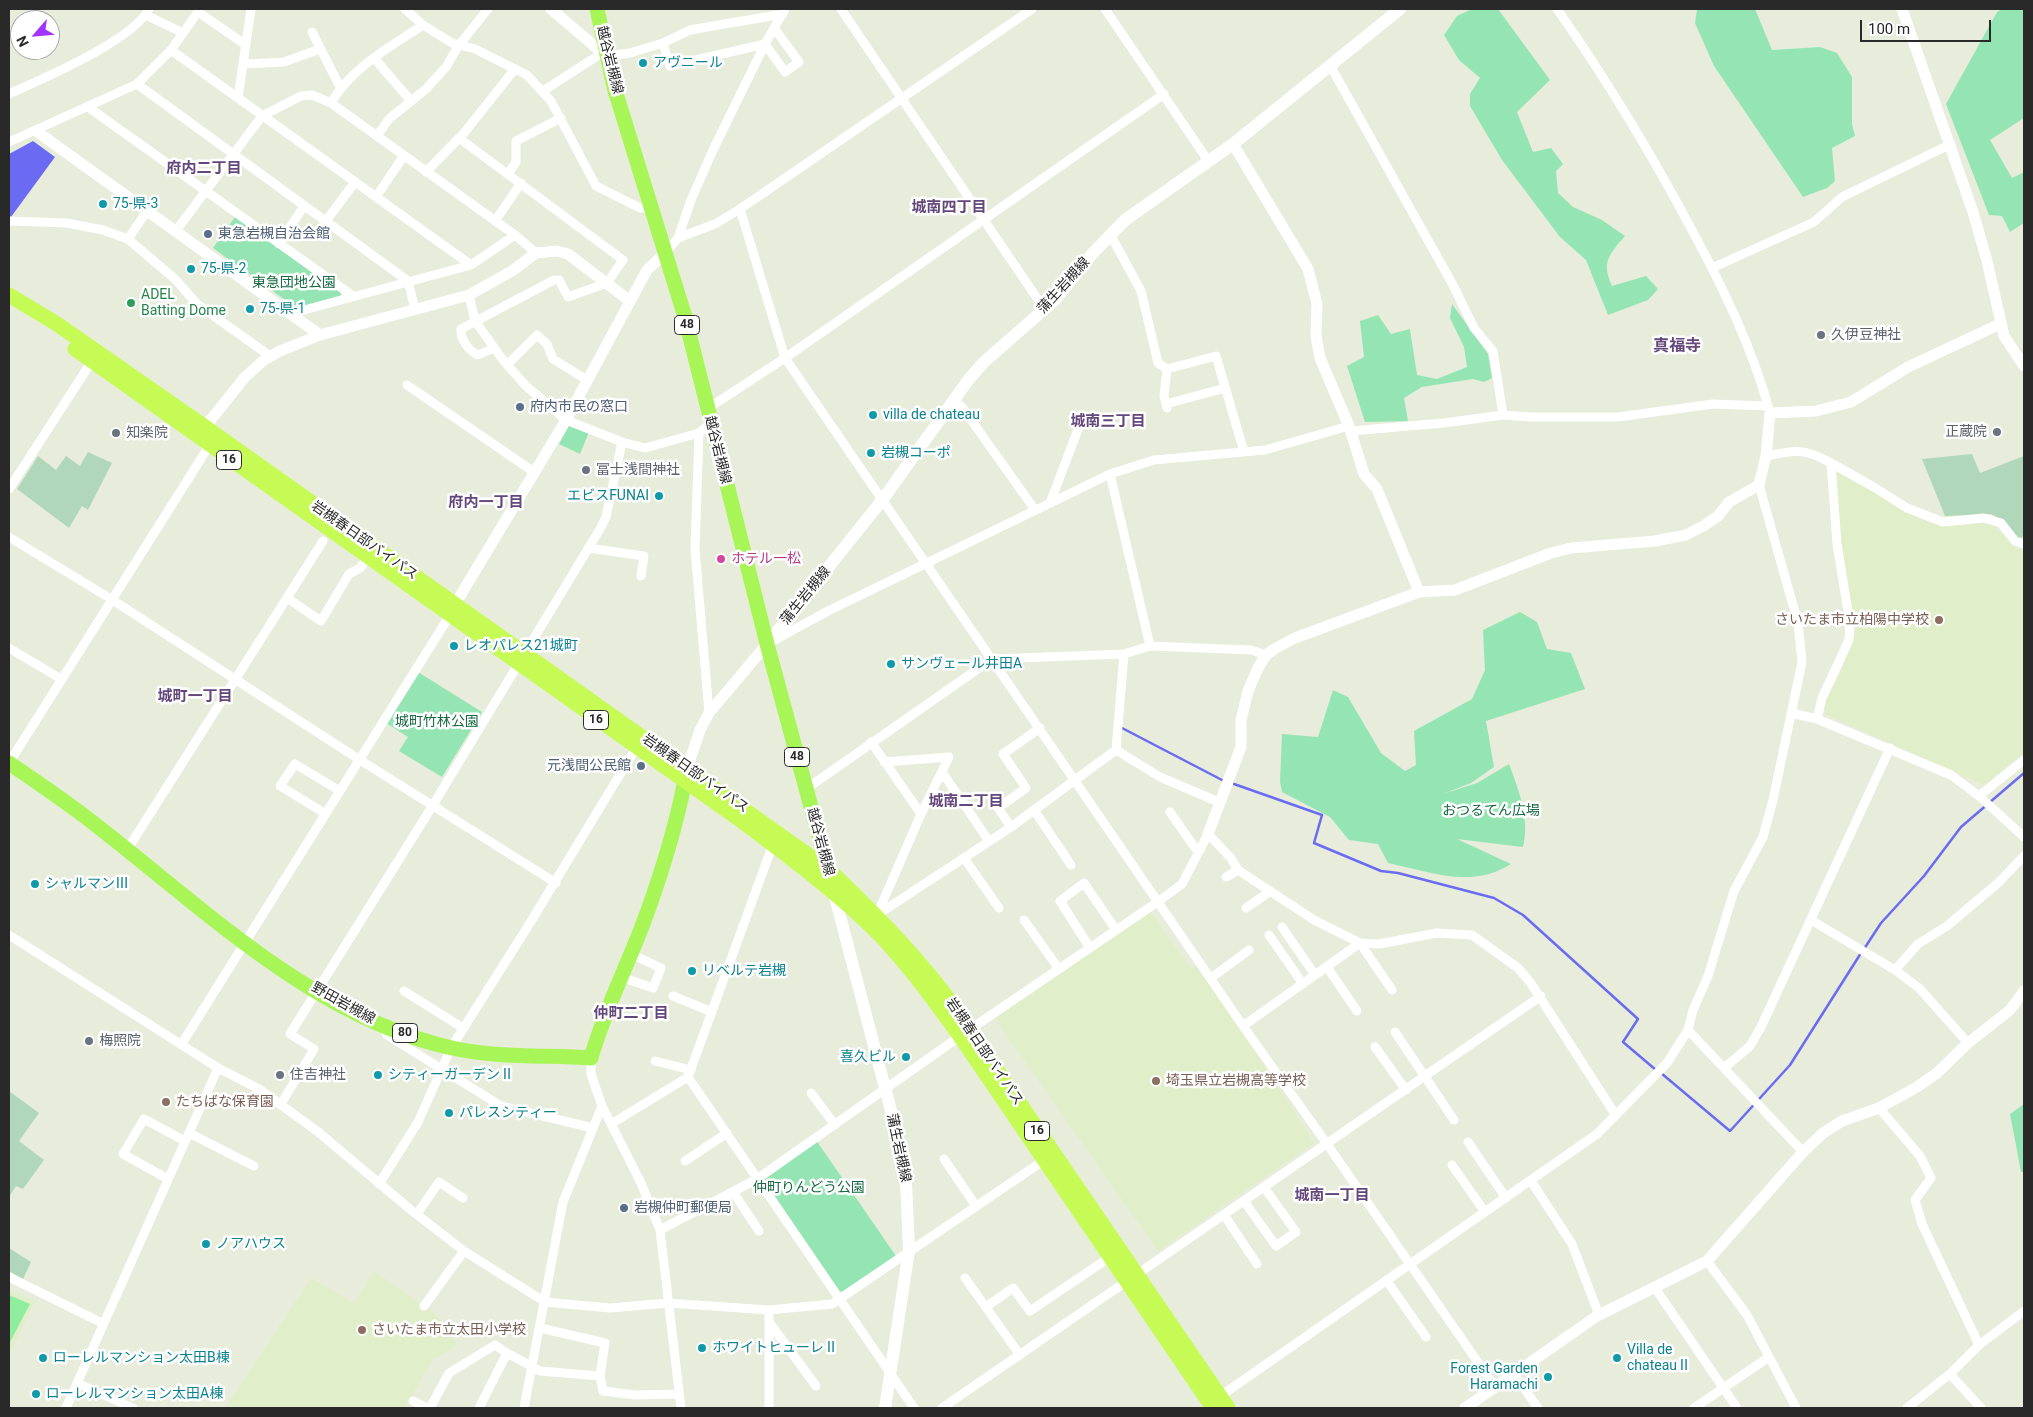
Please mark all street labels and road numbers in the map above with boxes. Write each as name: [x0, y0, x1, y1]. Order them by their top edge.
street label: 越谷岩槻線: [592, 24, 626, 96]
street label: 蒲生岩槻線: [1034, 254, 1094, 318]
road number: 48: [674, 316, 700, 334]
street label: 越谷岩槻線: [700, 414, 734, 486]
road number: 16: [216, 450, 242, 470]
street label: 岩槻春日部バイパス: [308, 498, 420, 584]
street label: 蒲生岩槻線: [777, 564, 835, 628]
road number: 16: [584, 710, 608, 730]
street label: 岩槻春日部バイパス: [639, 731, 751, 817]
road number: 48: [784, 748, 810, 766]
street label: 越谷岩槻線: [803, 806, 837, 878]
street label: 野田岩槻線: [308, 980, 378, 1028]
street label: 岩槻春日部バイパス: [942, 995, 1026, 1109]
road number: 80: [392, 1024, 418, 1042]
street label: 蒲生岩槻線: [883, 1112, 913, 1184]
road number: 16: [1024, 1122, 1050, 1140]

